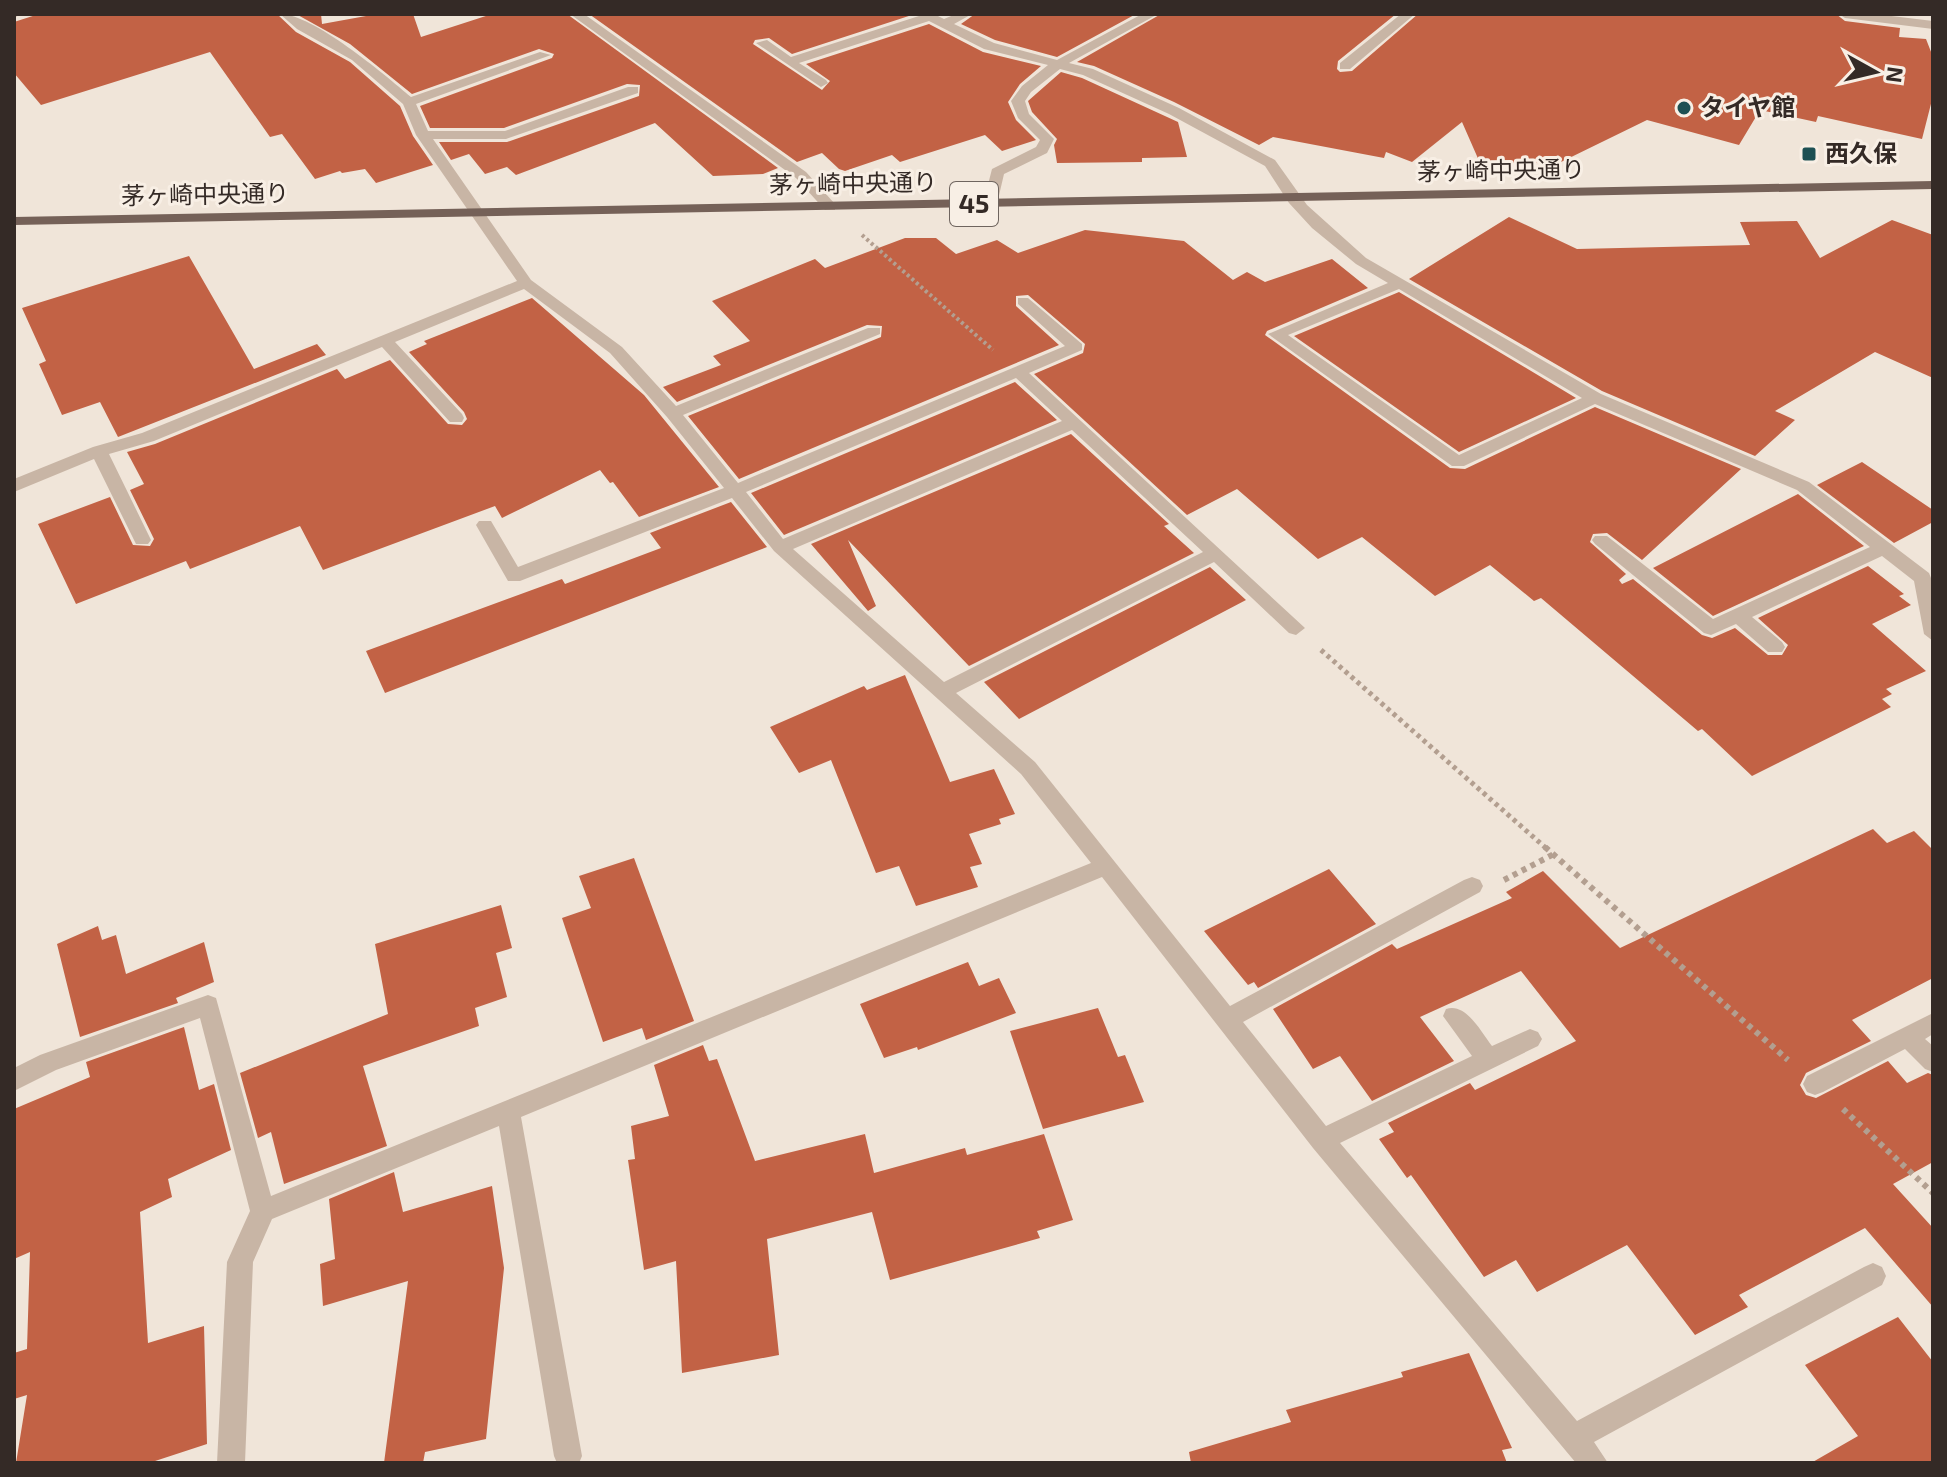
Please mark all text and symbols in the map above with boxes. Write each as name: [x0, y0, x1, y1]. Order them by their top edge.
north arrow: [1835, 32, 1915, 112]
text: N: [1882, 65, 1910, 85]
place label: タイヤ館: [1700, 92, 1795, 121]
marker: タイヤ館: [1675, 99, 1693, 117]
place label: 西久保: [1825, 138, 1897, 167]
marker: 西久保: [1800, 145, 1818, 163]
street label: 茅ヶ崎中央通り: [1417, 154, 1585, 185]
street label: 茅ヶ崎中央通り: [769, 167, 937, 198]
street label: 茅ヶ崎中央通り: [121, 178, 289, 209]
road number: 45: [950, 182, 998, 226]

